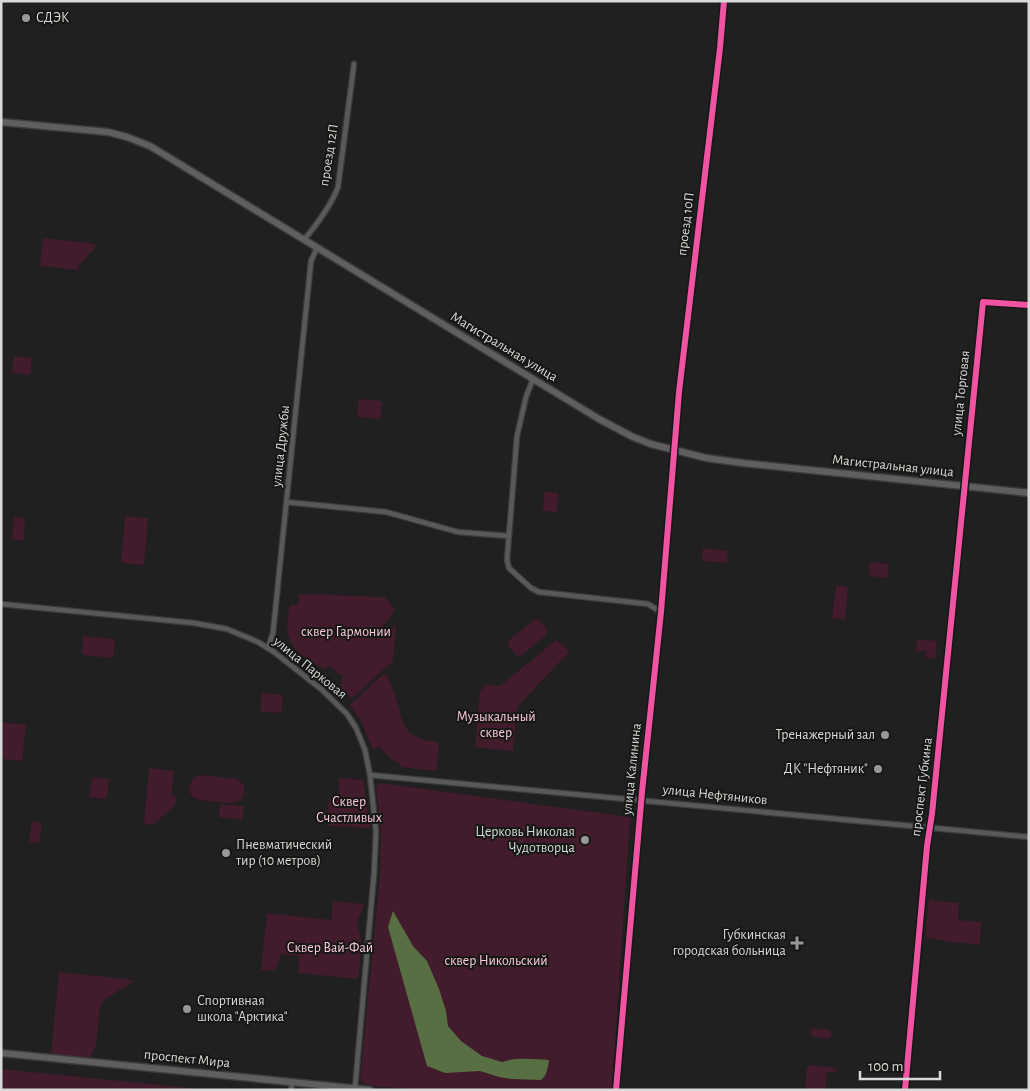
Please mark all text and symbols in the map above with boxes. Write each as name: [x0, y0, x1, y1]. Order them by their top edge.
place label: СДЭК: [36, 11, 69, 25]
marker: СДЭК: [20, 12, 32, 24]
street label: проезд 12П: [317, 123, 341, 187]
street label: проезд 10П: [675, 191, 697, 257]
street label: Магистральная улица: [448, 310, 560, 385]
street label: улица Торговая: [949, 350, 972, 437]
street label: улица Дружбы: [270, 404, 292, 489]
street label: Магистральная улица: [832, 453, 955, 479]
park label: сквер Гармонии: [301, 625, 391, 639]
street label: улица Парковая: [270, 634, 349, 702]
park label: Музыкальный сквер: [456, 710, 536, 740]
street label: улица Калинина: [620, 722, 644, 817]
place label: Тренажерный зал: [776, 728, 875, 742]
marker: Тренажерный зал: [879, 729, 891, 741]
street label: проспект Губкина: [909, 736, 935, 837]
place label: ДК "Нефтяник": [784, 762, 868, 776]
marker: ДК "Нефтяник": [872, 763, 884, 775]
street label: улица Нефтяников: [661, 782, 768, 807]
park label: Сквер Счастливых: [316, 795, 382, 825]
place label: Церковь Николая Чудотворца: [475, 825, 576, 855]
marker: Церковь Николая Чудотворца: [579, 834, 591, 846]
place label: Пневматический тир (10 метров): [235, 838, 332, 868]
marker: Пневматический тир (10 метров): [220, 847, 232, 859]
place label: Губкинская городская больница: [673, 928, 787, 958]
marker: Губкинская городская больница: [790, 936, 804, 950]
park label: Сквер Вай-Фай: [287, 941, 373, 955]
park label: сквер Никольский: [444, 954, 548, 968]
place label: Спортивная школа "Арктика": [197, 994, 288, 1024]
marker: Спортивная школа "Арктика": [181, 1003, 193, 1015]
street label: проспект Мира: [143, 1048, 231, 1071]
scale bar: [860, 1048, 940, 1080]
text: 100 m: [868, 1059, 903, 1074]

